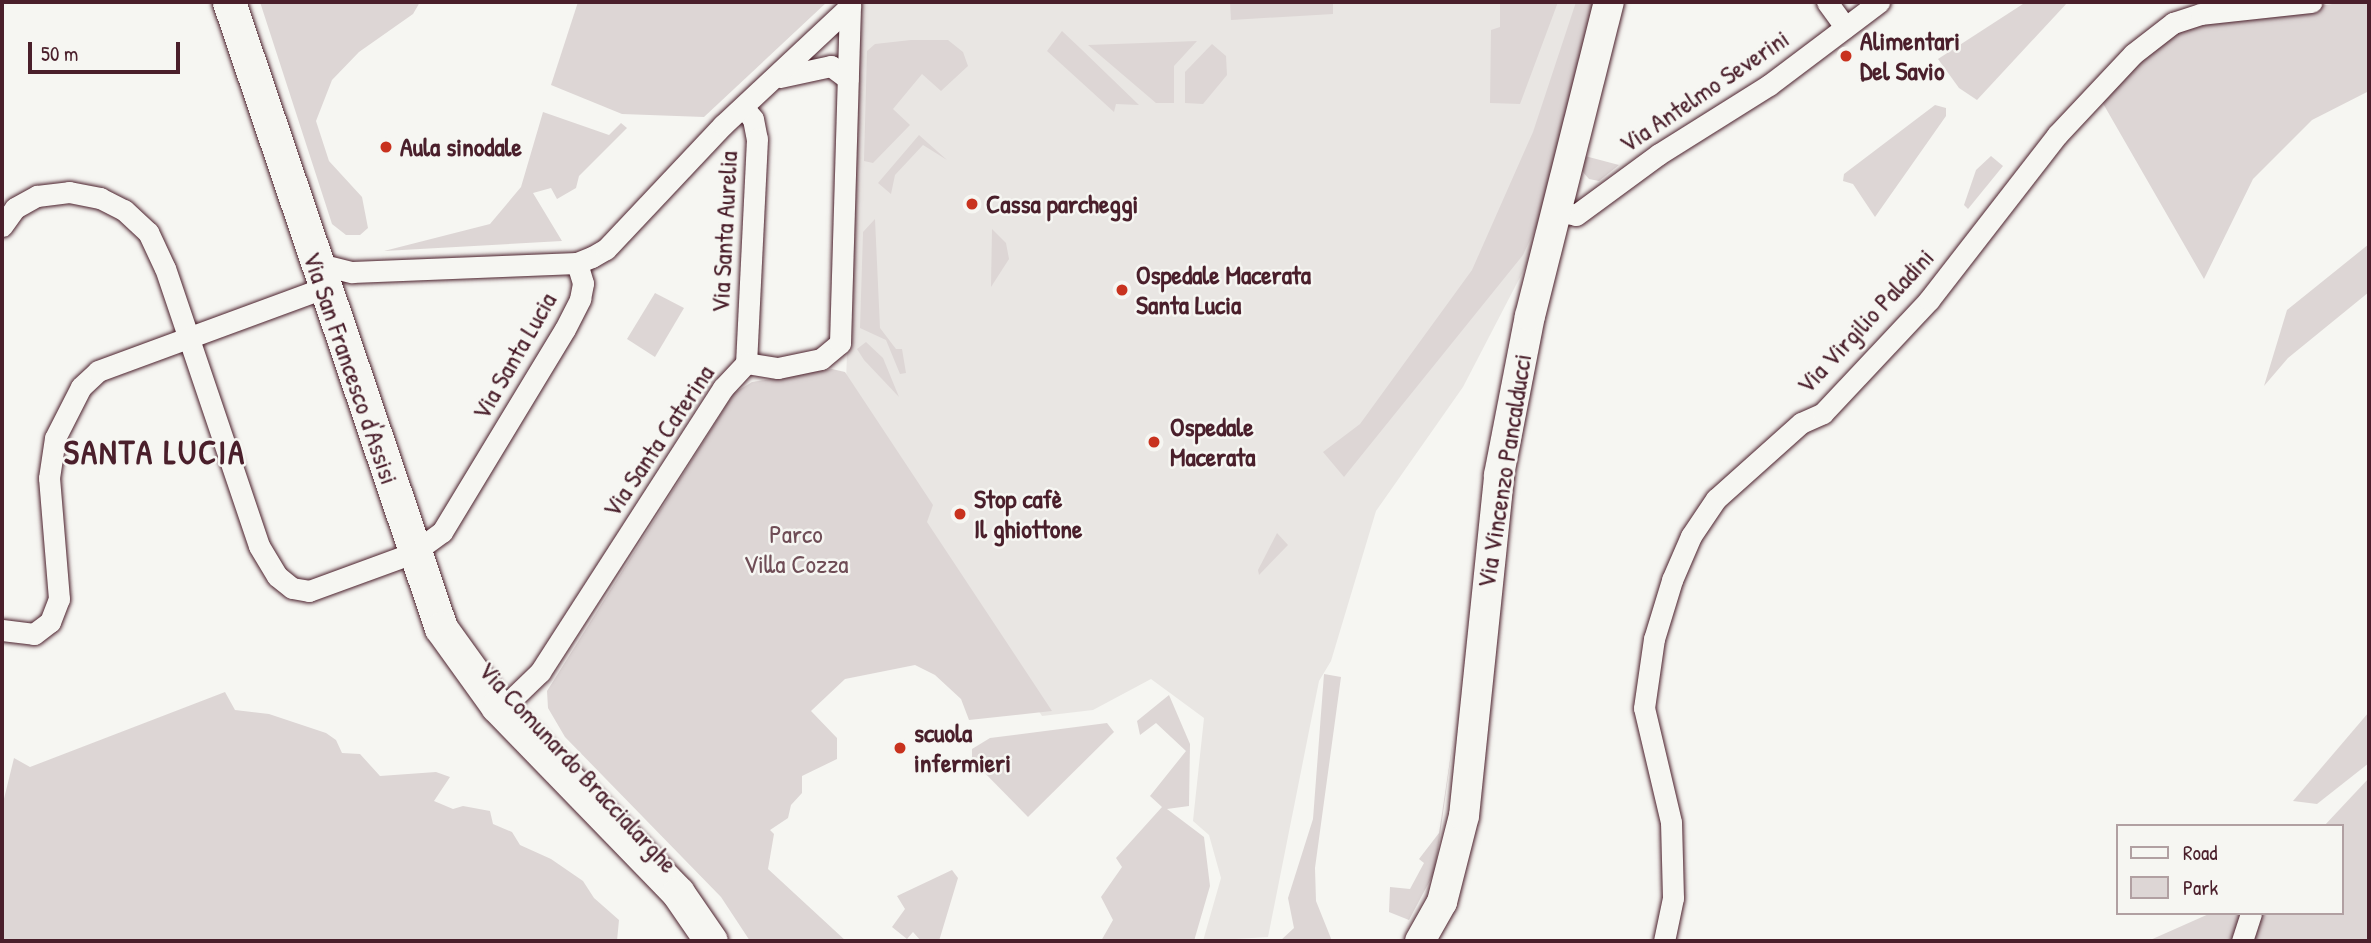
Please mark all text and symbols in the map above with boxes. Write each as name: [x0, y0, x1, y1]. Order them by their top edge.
street label: Via Antelmo Severini: [1613, 23, 1795, 159]
place label: Alimentari Del Savio: [1860, 25, 1960, 86]
scale bar: [32, 28, 184, 72]
text: 50 m: [41, 39, 78, 68]
marker: Alimentari Del Savio: [1838, 48, 1854, 64]
place label: Aula sinodale: [400, 131, 522, 163]
marker: Aula sinodale: [378, 139, 394, 155]
street label: Via Santa Aurelia: [704, 150, 744, 314]
place label: Cassa parcheggi: [986, 188, 1138, 220]
marker: Cassa parcheggi: [964, 196, 980, 212]
street label: Via Virgilio Paladini: [1790, 242, 1940, 400]
street label: Via San Francesco d'Assisi: [297, 248, 405, 488]
place label: Ospedale Macerata Santa Lucia: [1136, 259, 1311, 320]
marker: Ospedale Macerata Santa Lucia: [1114, 282, 1130, 298]
street label: Via Santa Lucia: [465, 287, 563, 425]
street label: Via Vincenzo Pancalducci: [1470, 352, 1538, 590]
street label: Via Santa Caterina: [596, 359, 720, 523]
place label: Ospedale Macerata: [1170, 411, 1255, 472]
marker: Ospedale Macerata: [1144, 432, 1164, 452]
district label: SANTA LUCIA: [65, 433, 245, 473]
place label: Stop cafè Il ghiottone: [974, 483, 1082, 544]
marker: Stop cafè Il ghiottone: [952, 506, 968, 522]
park label: Parco Villa Cozza: [744, 518, 848, 580]
street label: Via Comunardo Braccialarghe: [472, 655, 684, 879]
place label: scuola infermieri: [914, 717, 1011, 778]
marker: scuola infermieri: [892, 740, 908, 756]
legend: [2116, 824, 2343, 915]
text: Road: [2183, 838, 2217, 867]
text: Park: [2183, 873, 2218, 902]

